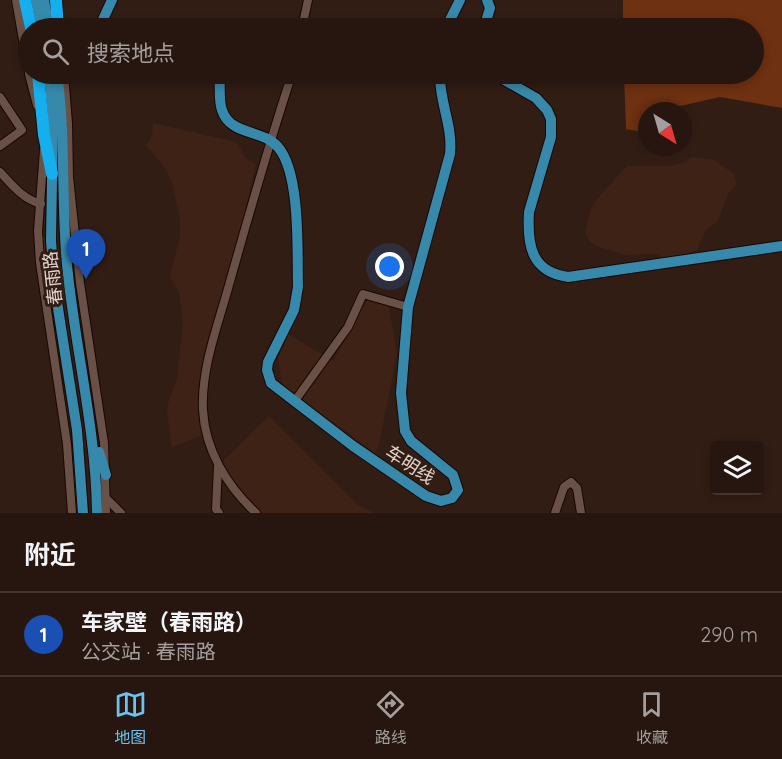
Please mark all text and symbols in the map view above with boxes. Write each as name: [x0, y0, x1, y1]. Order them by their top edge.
search box: [18, 18, 764, 84]
icon: search: [39, 35, 72, 68]
text: 搜索地点: [87, 39, 175, 67]
north arrow: [638, 102, 692, 156]
pin: 1: [66, 230, 106, 279]
street label: 春雨路: [38, 250, 67, 306]
your location: [375, 252, 404, 281]
street label: 车明线: [381, 440, 439, 489]
map controls: [710, 441, 764, 495]
button: layers: [710, 441, 764, 495]
text: 附近: [24, 538, 76, 571]
text: 车家壁（春雨路）: [81, 608, 257, 636]
text: 1: [40, 622, 47, 647]
text: 290 m: [700, 622, 758, 647]
text: 公交站 · 春雨路: [81, 639, 216, 664]
tab: 地图: [114, 688, 147, 748]
tab: 路线: [374, 688, 407, 748]
tab: 收藏: [635, 688, 668, 748]

